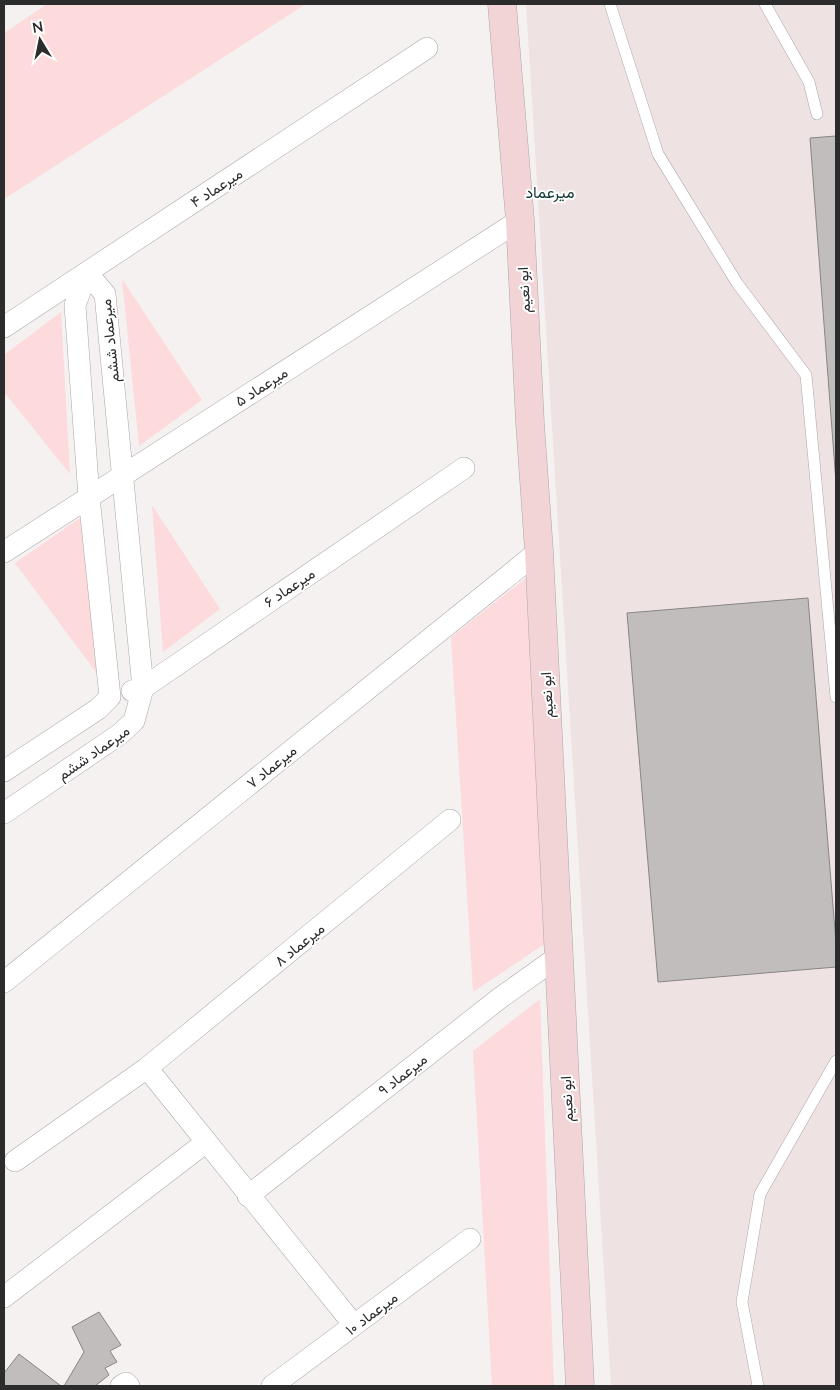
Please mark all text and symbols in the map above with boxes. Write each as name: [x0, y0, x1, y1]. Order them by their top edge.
north arrow: [15, 15, 65, 65]
text: N: [31, 17, 44, 36]
street label: میرعماد ۴: [187, 164, 246, 211]
district label: میرعماد: [525, 182, 575, 203]
street label: ابو نعیم: [513, 266, 535, 314]
street label: میرعماد ششم: [96, 298, 124, 384]
street label: میرعماد ۵: [231, 362, 291, 410]
street label: میرعماد ۶: [260, 564, 318, 611]
street label: ابو نعیم: [536, 671, 558, 719]
street label: میرعماد ششم: [53, 721, 134, 785]
street label: میرعماد ۷: [242, 741, 300, 792]
street label: میرعماد ۸: [270, 919, 328, 970]
street label: میرعماد ۹: [374, 1049, 431, 1099]
street label: ابو نعیم: [556, 1075, 578, 1123]
street label: میرعماد ۱۰: [341, 1288, 401, 1339]

